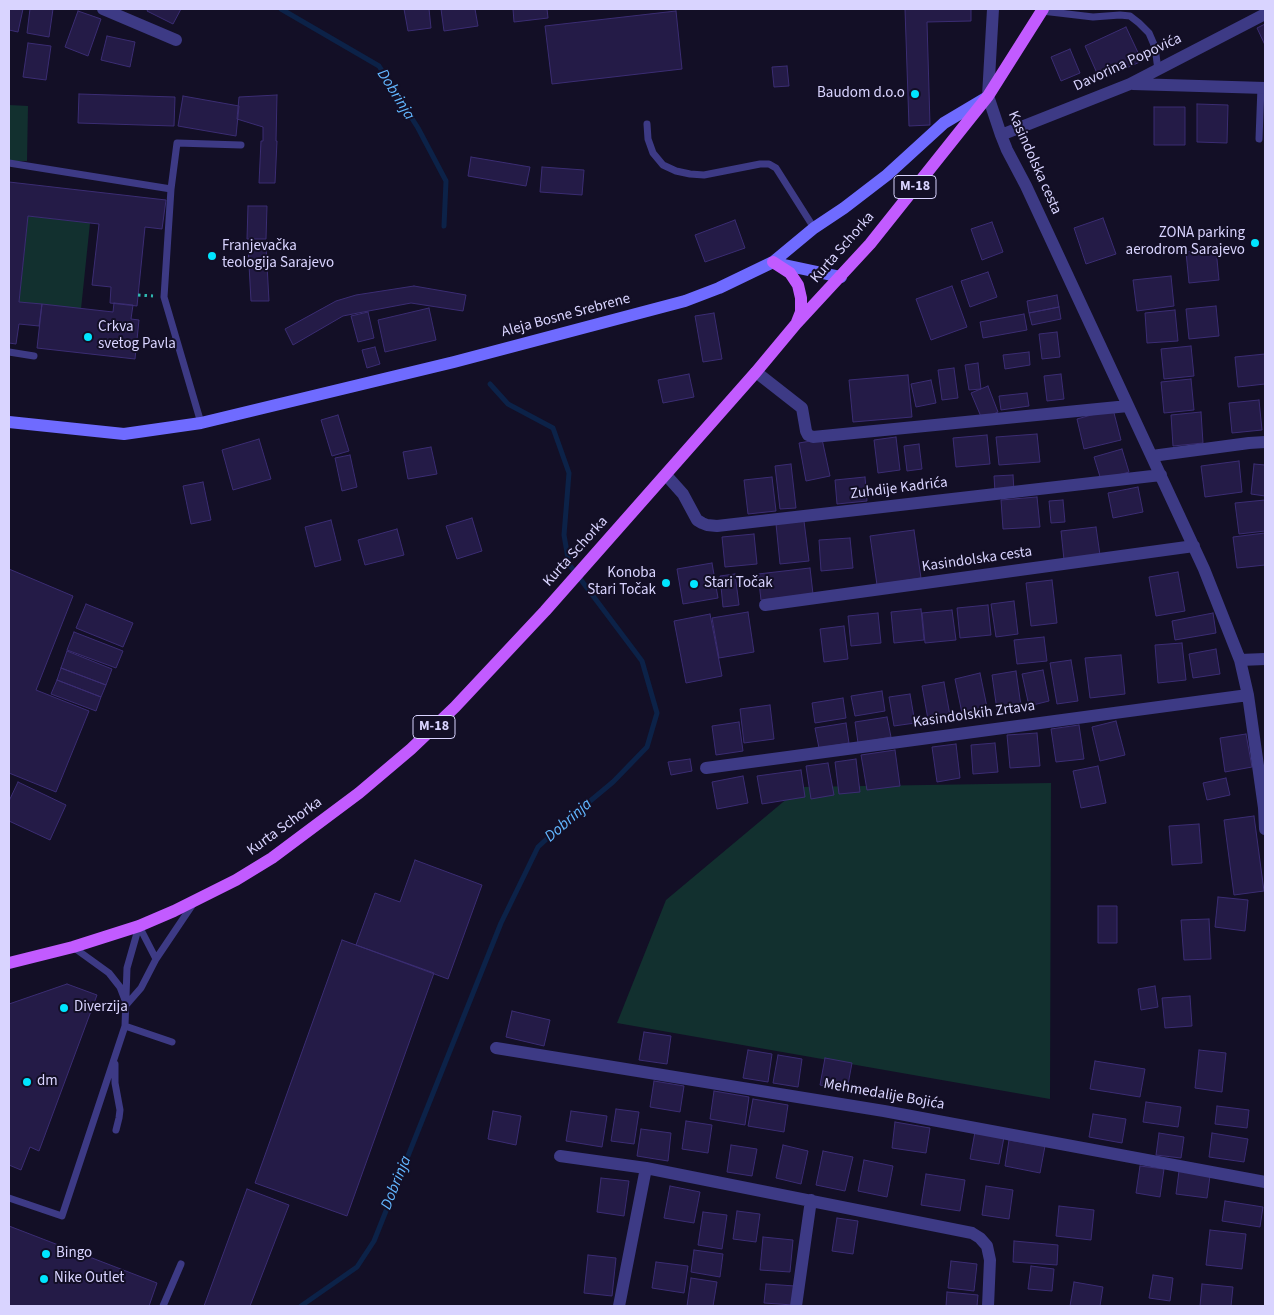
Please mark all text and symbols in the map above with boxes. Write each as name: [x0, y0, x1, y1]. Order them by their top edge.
street label: Davorina Popovića: [1071, 30, 1185, 96]
water label: Dobrinja: [372, 66, 418, 124]
place label: Baudom d.o.o: [817, 85, 905, 103]
marker: Baudom d.o.o: [909, 88, 921, 100]
street label: Kasindolska cesta: [1003, 109, 1065, 217]
road number: M-18: [894, 176, 936, 198]
street label: Kurta Schorka: [807, 209, 879, 287]
place label: ZONA parking aerodrom Sarajevo: [1126, 225, 1245, 260]
marker: ZONA parking aerodrom Sarajevo: [1249, 237, 1261, 249]
place label: Franjevačka teologija Sarajevo: [222, 238, 334, 273]
marker: Franjevačka teologija Sarajevo: [206, 250, 218, 262]
street label: Aleja Bosne Srebrene: [500, 290, 632, 342]
place label: Crkva svetog Pavla: [98, 319, 176, 354]
marker: Crkva svetog Pavla: [82, 331, 94, 343]
street label: Zuhdije Kadrića: [849, 474, 949, 504]
street label: Kurta Schorka: [540, 513, 612, 591]
street label: Kasindolska cesta: [921, 543, 1033, 577]
place label: Konoba Stari Točak: [587, 565, 656, 600]
place label: Stari Točak: [704, 575, 773, 593]
marker: Konoba Stari Točak: [660, 577, 672, 589]
marker: Stari Točak: [688, 578, 700, 590]
street label: Kasindolskih Zrtava: [912, 698, 1036, 732]
road number: M-18: [413, 716, 455, 739]
street label: Kurta Schorka: [244, 794, 326, 860]
water label: Dobrinja: [541, 795, 597, 847]
place label: Diverzija: [74, 999, 128, 1017]
marker: Diverzija: [58, 1002, 70, 1014]
place label: dm: [37, 1073, 58, 1091]
street label: Mehmedalije Bojića: [822, 1075, 946, 1115]
marker: dm: [21, 1076, 33, 1088]
water label: Dobrinja: [378, 1153, 416, 1213]
place label: Bingo: [56, 1245, 92, 1263]
marker: Bingo: [40, 1248, 52, 1260]
place label: Nike Outlet: [54, 1270, 124, 1288]
marker: Nike Outlet: [38, 1273, 50, 1285]

